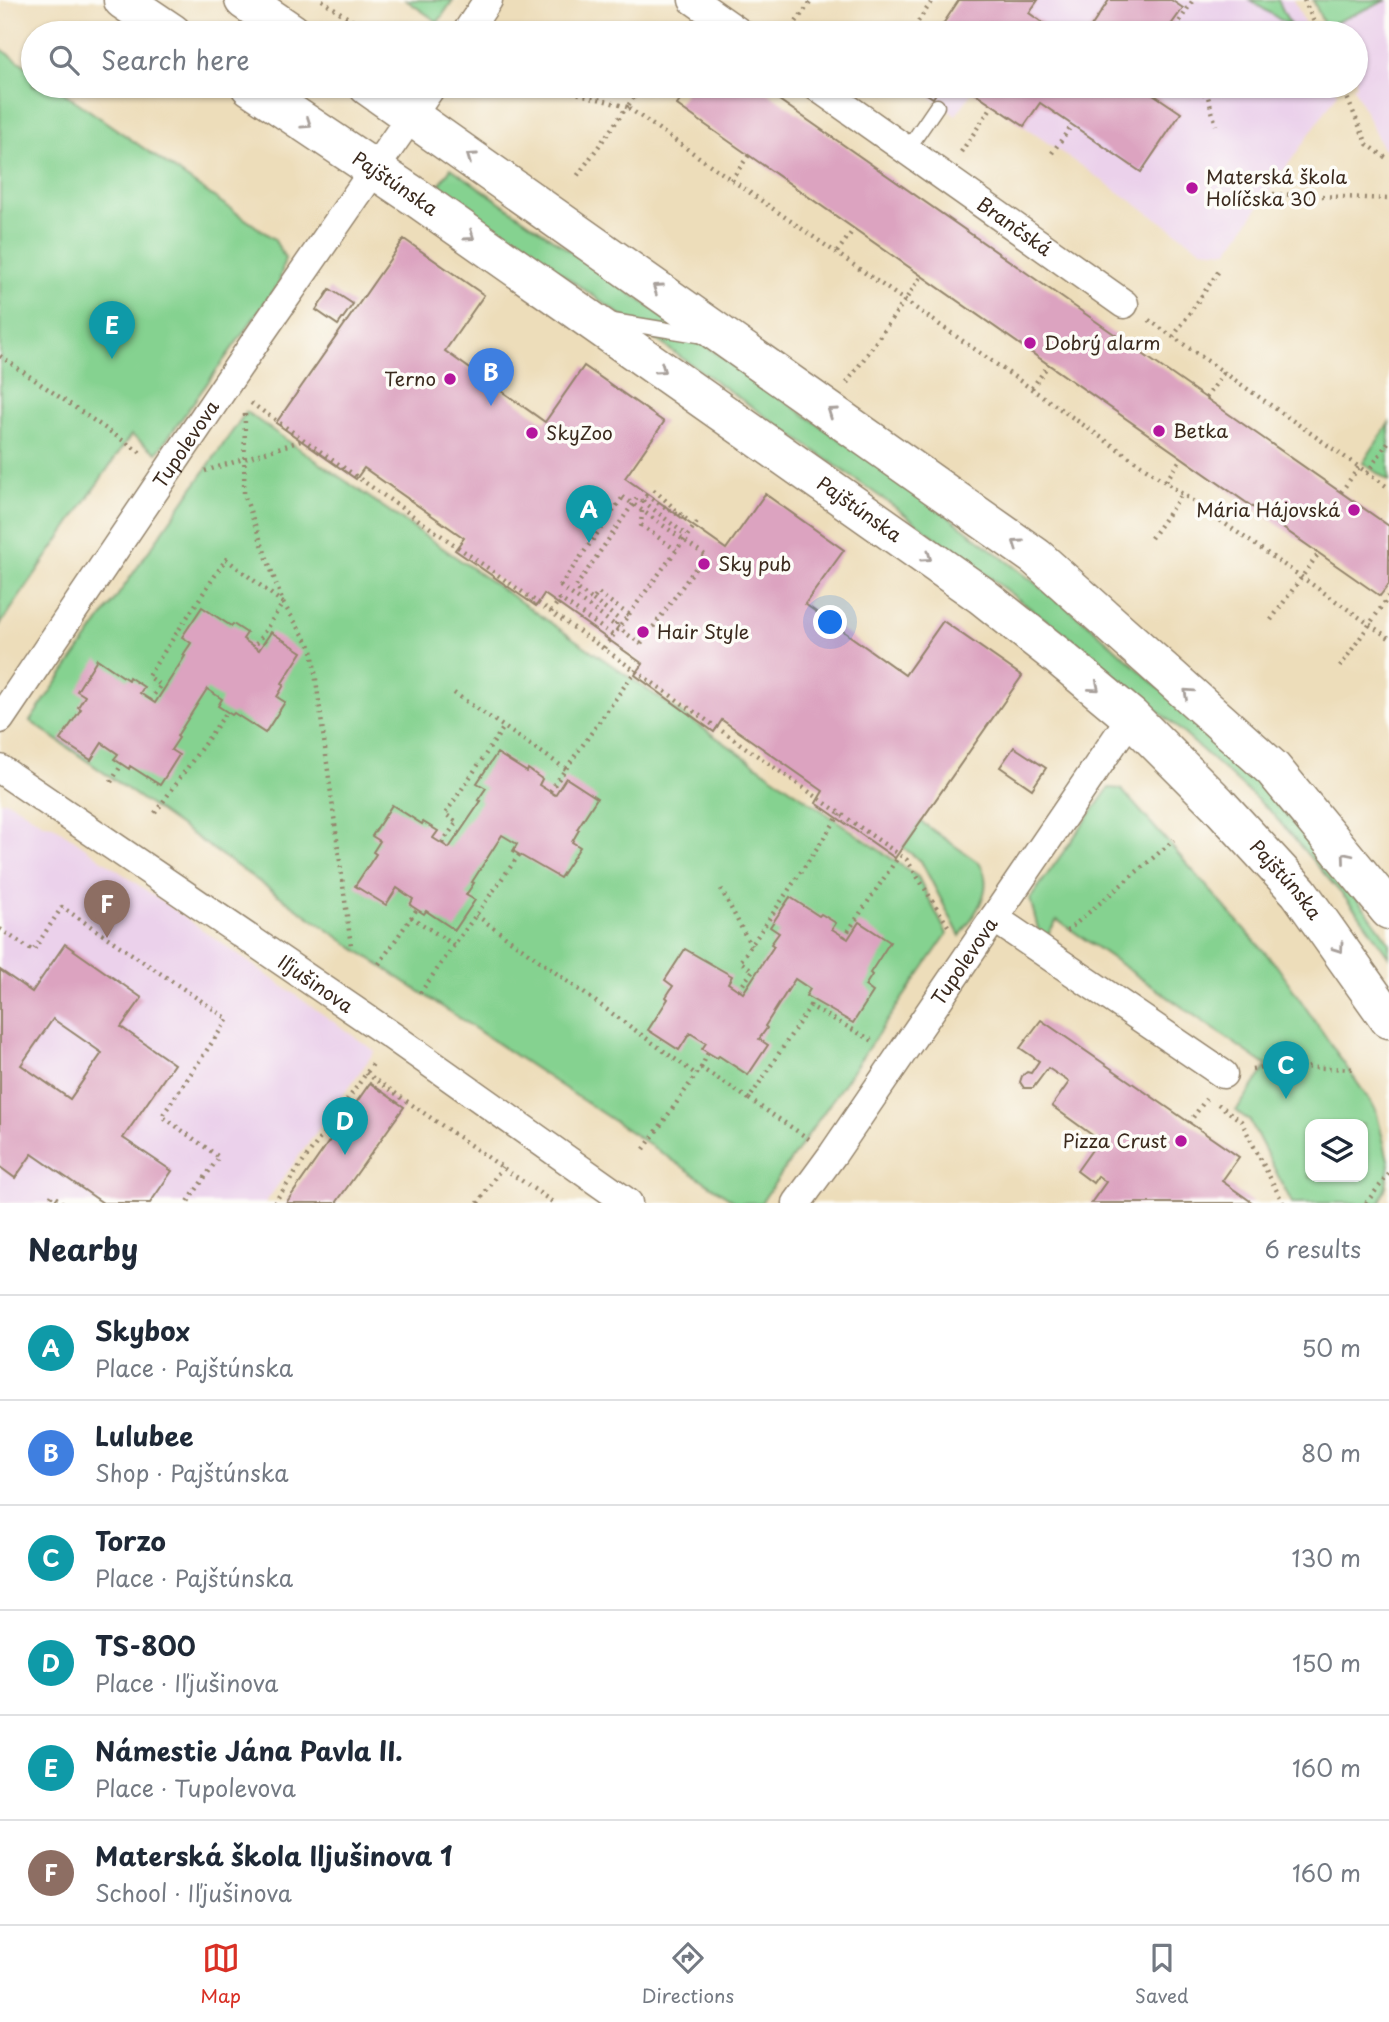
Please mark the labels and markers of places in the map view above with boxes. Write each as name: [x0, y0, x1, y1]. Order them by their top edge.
place label: Materská škola Holíčska 30: [1206, 162, 1347, 212]
marker: Materská škola Holíčska 30: [1184, 180, 1200, 196]
pin: E: [89, 301, 135, 359]
place label: Dobrý alarm: [1044, 328, 1161, 356]
marker: Dobrý alarm: [1022, 335, 1038, 351]
pin: B: [468, 348, 514, 406]
place label: Terno: [384, 364, 436, 392]
marker: Terno: [442, 371, 458, 387]
place label: Betka: [1173, 416, 1228, 444]
place label: SkyZoo: [546, 418, 613, 446]
marker: Betka: [1151, 423, 1167, 439]
marker: SkyZoo: [524, 425, 540, 441]
pin: A: [566, 485, 612, 543]
place label: Mária Hájovská: [1196, 495, 1340, 523]
marker: Mária Hájovská: [1346, 502, 1362, 518]
place label: Sky pub: [718, 549, 791, 577]
marker: Sky pub: [696, 556, 712, 572]
place label: Hair Style: [657, 617, 750, 645]
marker: Hair Style: [635, 624, 651, 640]
pin: F: [84, 880, 130, 938]
pin: C: [1263, 1041, 1309, 1099]
pin: D: [322, 1097, 368, 1155]
place label: Pizza Crust: [1063, 1126, 1167, 1154]
marker: Pizza Crust: [1173, 1133, 1189, 1149]

